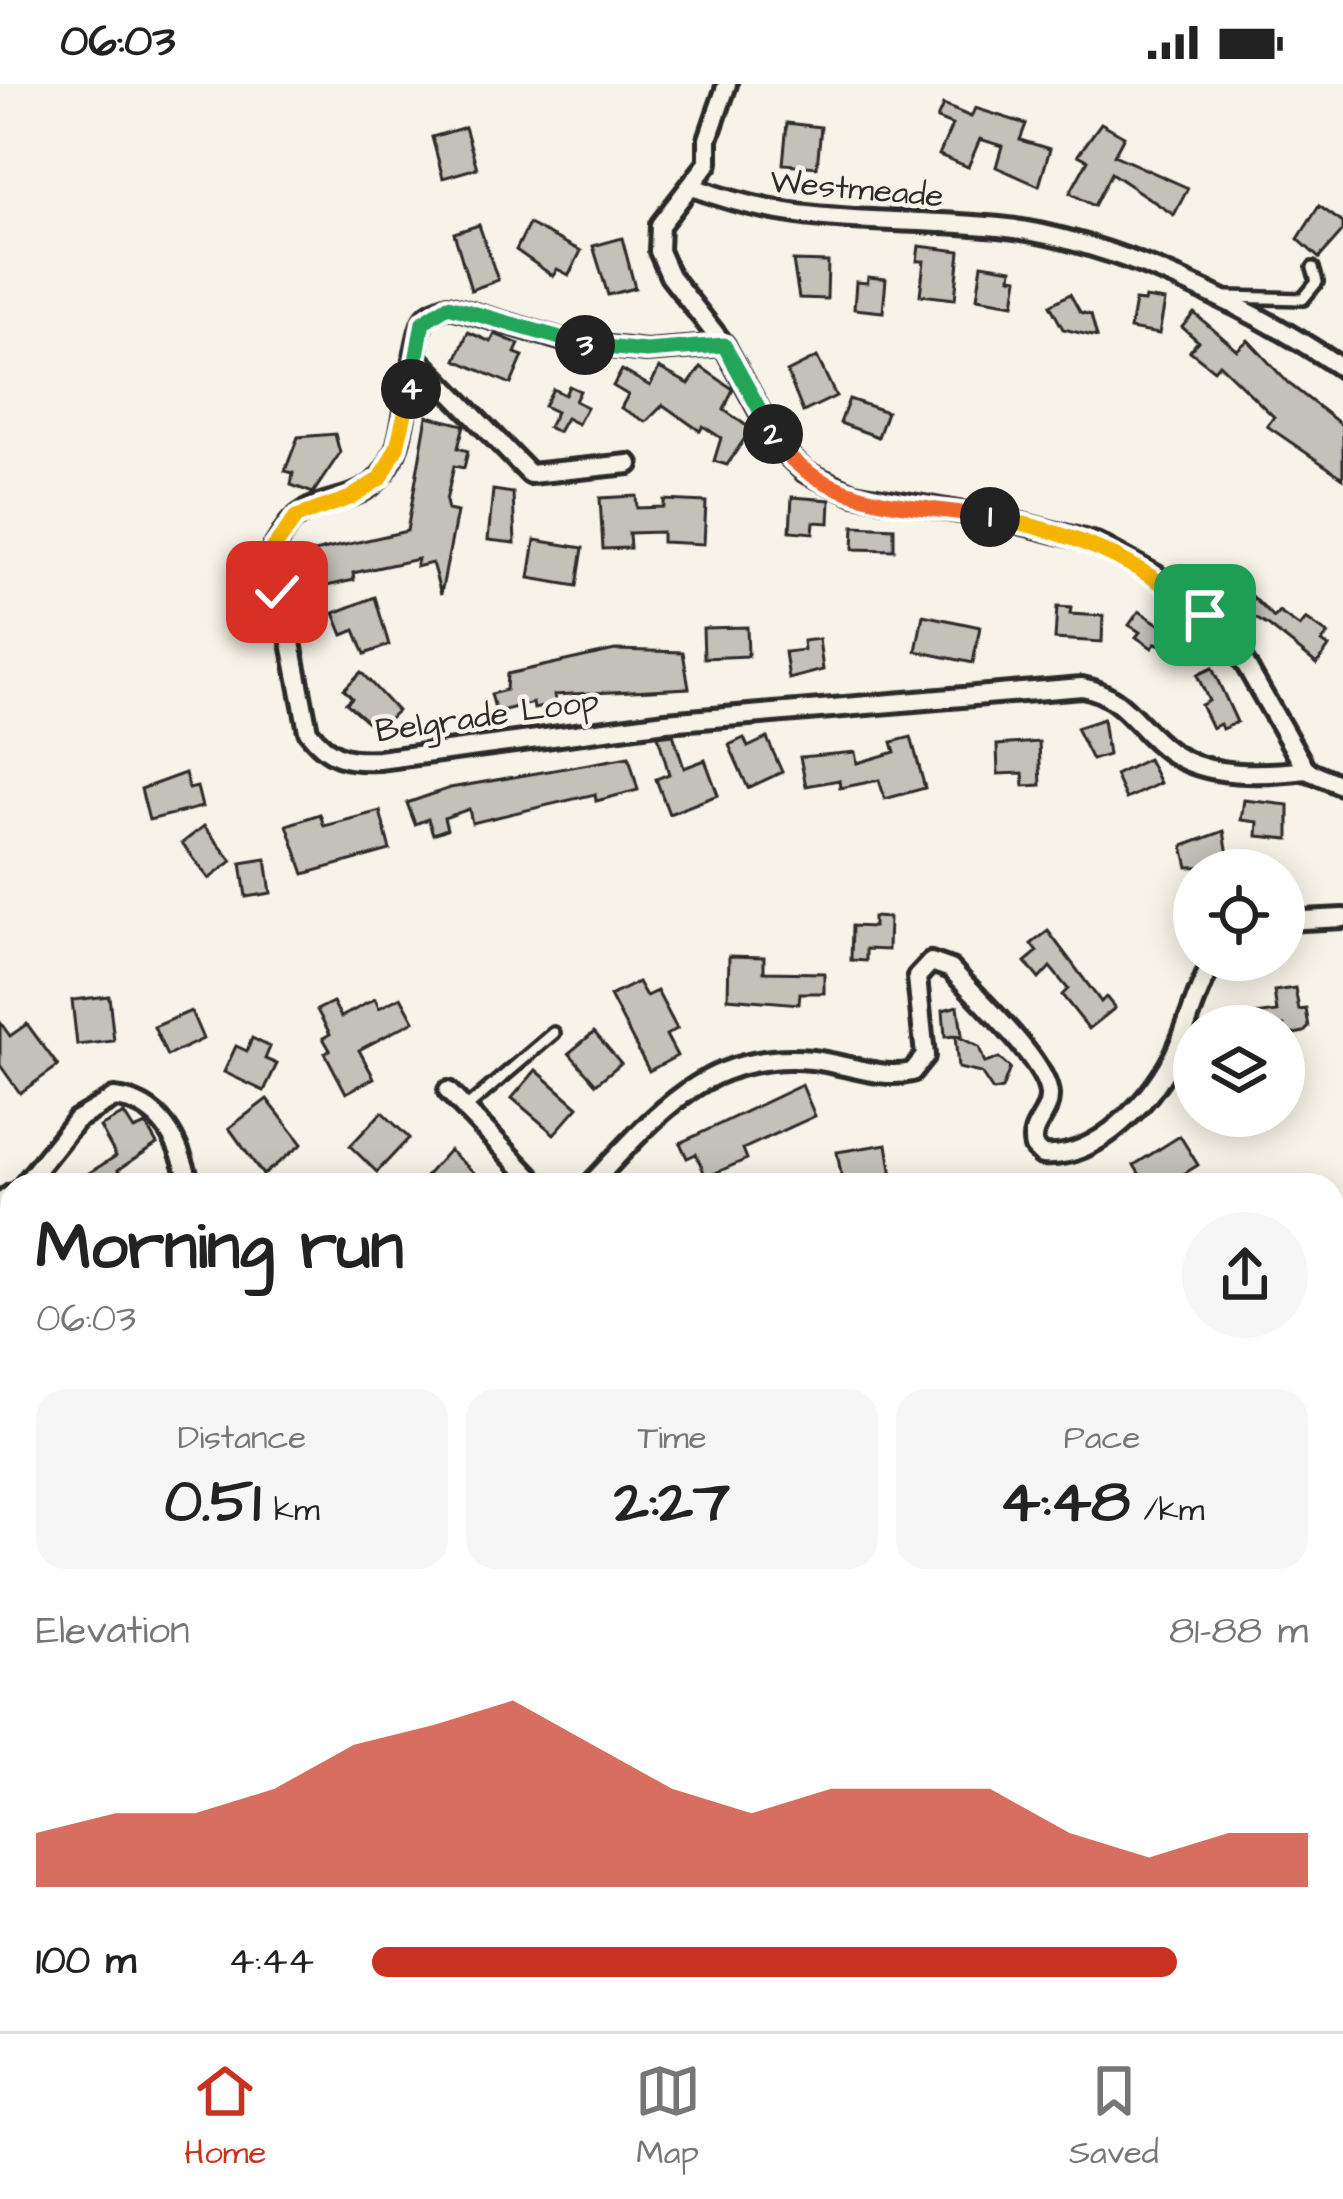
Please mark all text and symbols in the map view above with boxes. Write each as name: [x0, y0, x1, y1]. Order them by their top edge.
text: 06:03: [60, 11, 175, 73]
street label: Westmeade: [768, 159, 945, 219]
pin: 3: [555, 315, 615, 375]
text: 3: [577, 322, 593, 368]
pin: 4: [381, 359, 441, 419]
text: 4: [400, 366, 422, 412]
pin: 2: [743, 404, 803, 464]
text: 2: [764, 411, 782, 457]
pin: 1: [960, 487, 1020, 547]
text: 1: [988, 494, 992, 540]
pin: [226, 541, 328, 643]
icon: check: [244, 559, 310, 625]
pin: [1154, 564, 1256, 666]
icon: arrive: [1172, 582, 1238, 648]
street label: Belgrade Loop: [373, 678, 602, 756]
map controls: [1173, 849, 1305, 1137]
button: locate: [1173, 849, 1305, 981]
button: layers: [1173, 1005, 1305, 1137]
text: Morning run: [36, 1202, 404, 1294]
button: share: [1182, 1212, 1308, 1338]
text: 06:03: [36, 1293, 136, 1347]
text: Distance: [178, 1415, 306, 1461]
text: Time: [637, 1415, 707, 1461]
text: Pace: [1064, 1415, 1140, 1461]
text: 0.51: [164, 1461, 261, 1544]
text: 2:27: [614, 1461, 730, 1544]
text: 4:48: [1000, 1461, 1130, 1544]
text: km: [261, 1487, 320, 1533]
text: /km: [1130, 1487, 1204, 1533]
text: Elevation: [36, 1605, 190, 1659]
text: 81–88 m: [1169, 1605, 1308, 1659]
text: 100 m: [36, 1935, 136, 1989]
text: 4:44: [228, 1935, 314, 1989]
tab: Home: [184, 2058, 266, 2176]
tab: Map: [635, 2058, 701, 2176]
tab: Saved: [1069, 2058, 1159, 2176]

